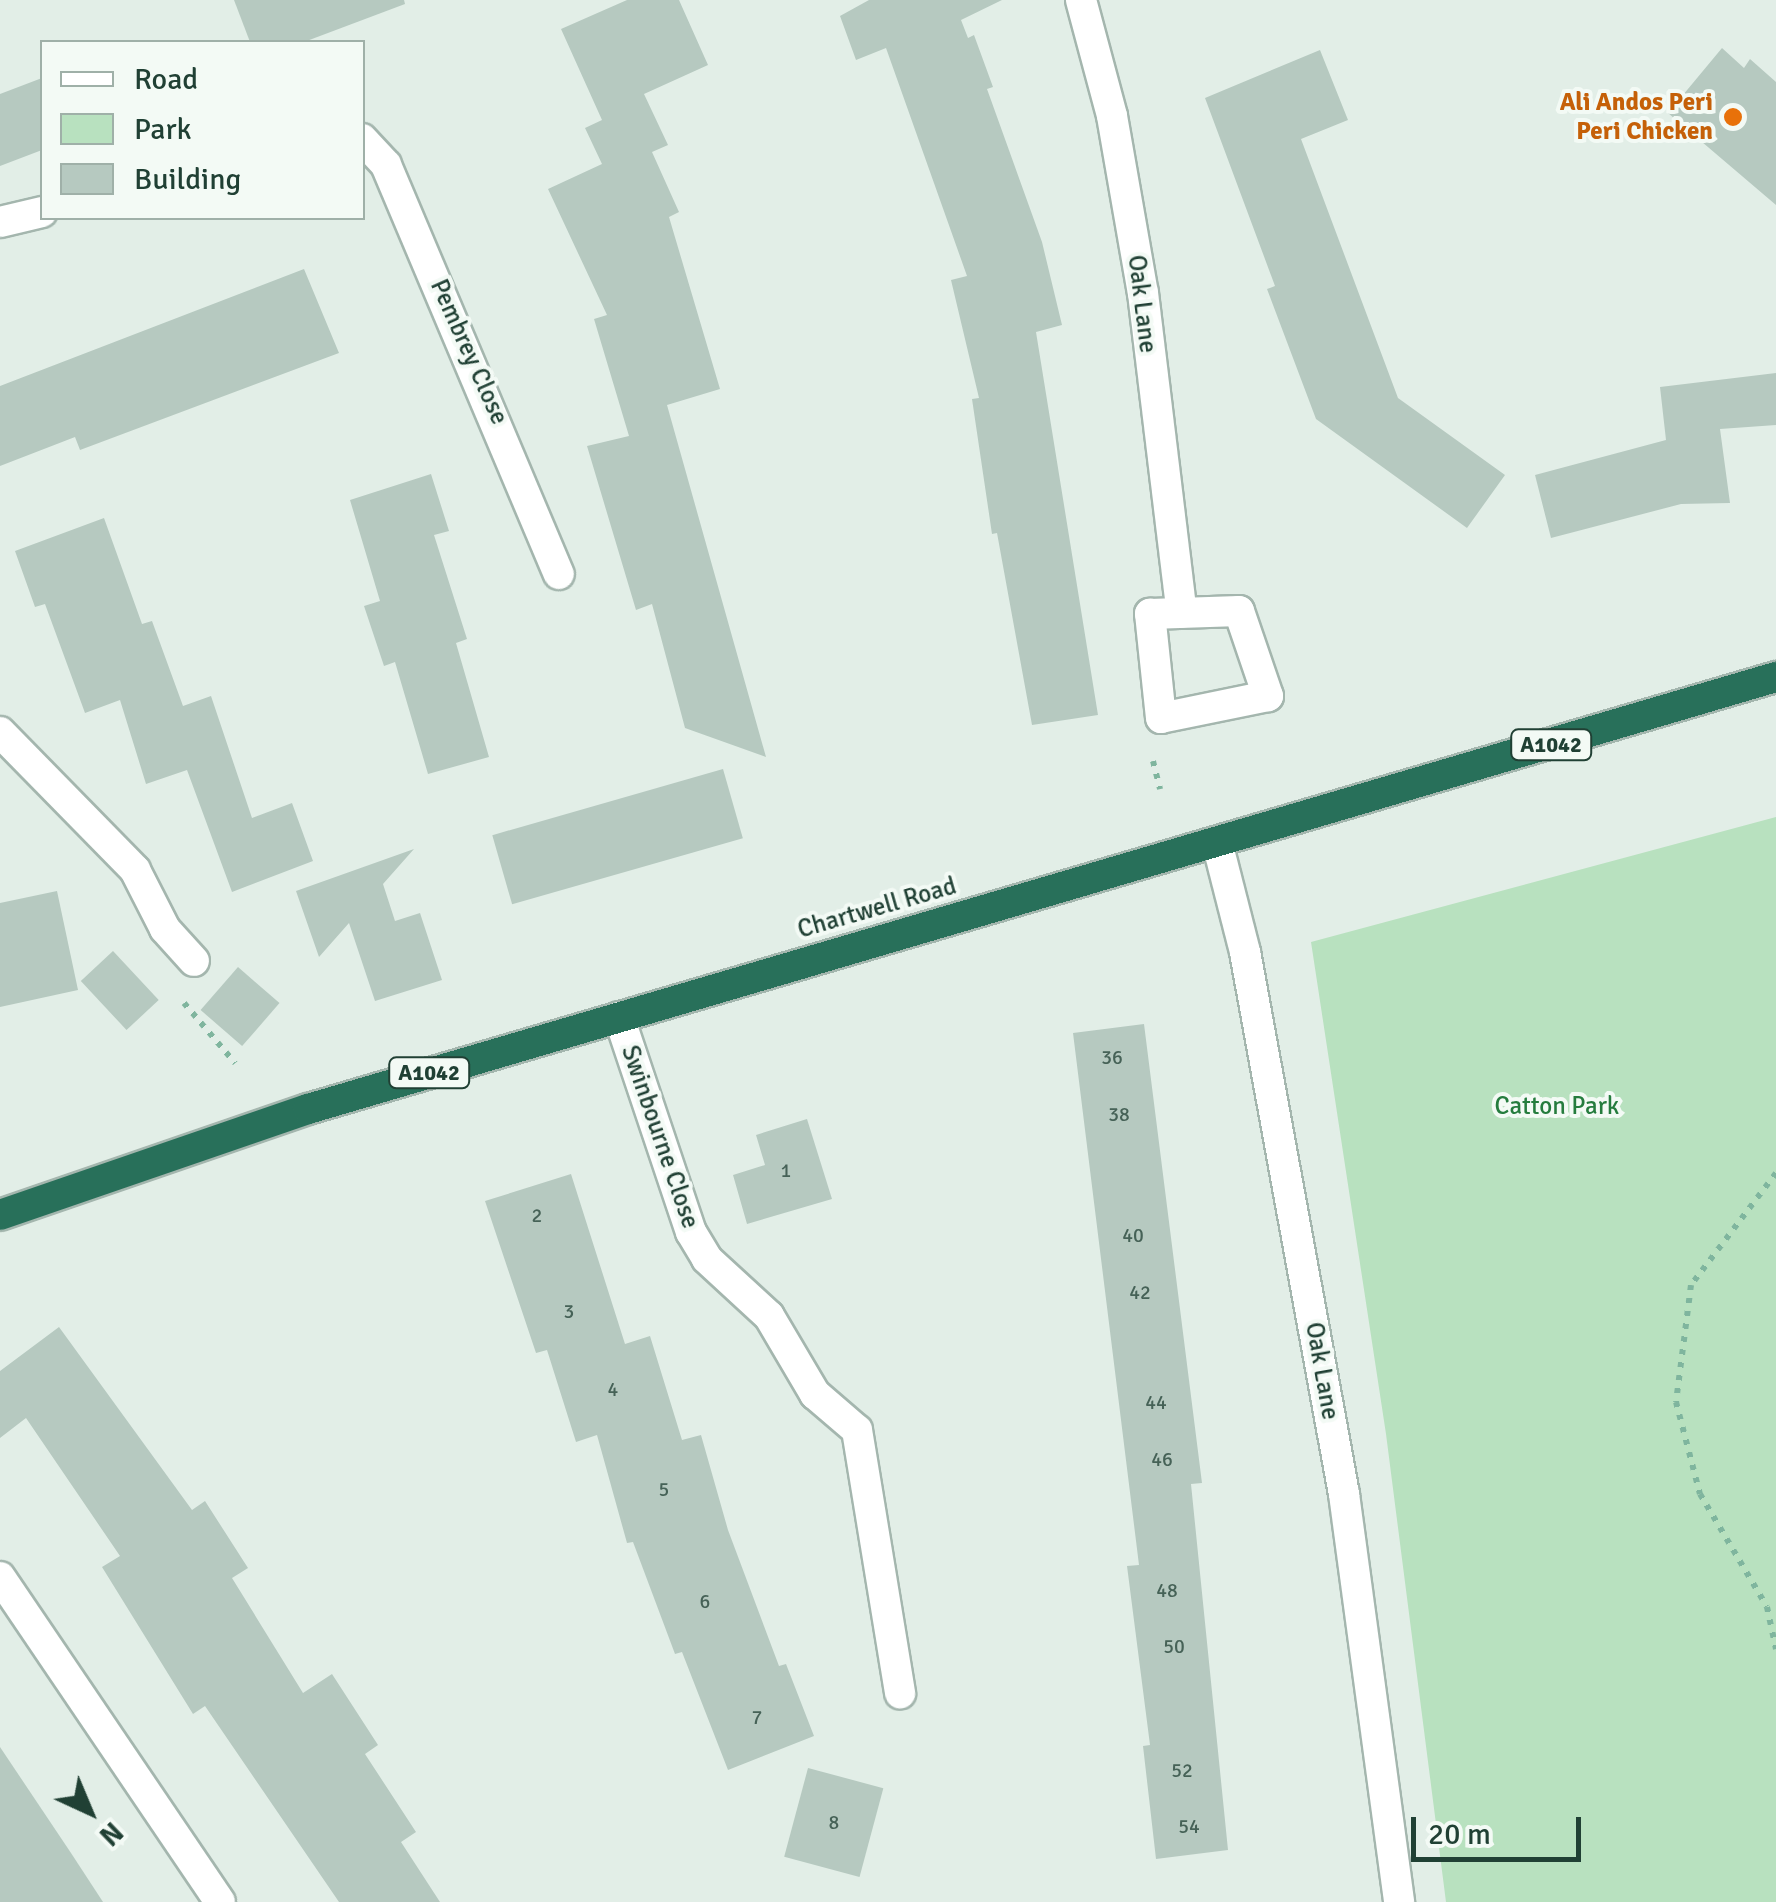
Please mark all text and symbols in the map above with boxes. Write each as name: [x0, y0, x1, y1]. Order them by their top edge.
legend: [40, 40, 365, 220]
text: Road: [134, 61, 198, 98]
place label: Ali Andos Peri Peri Chicken: [1560, 88, 1713, 147]
marker: Ali Andos Peri Peri Chicken: [1722, 106, 1744, 128]
text: Park: [134, 111, 192, 148]
text: Building: [134, 161, 241, 198]
street label: Oak Lane: [1121, 253, 1163, 355]
street label: Pembrey Close: [424, 275, 514, 429]
road number: A1042: [1508, 728, 1594, 762]
street label: Chartwell Road: [794, 871, 960, 945]
street label: Swinbourne Close: [615, 1042, 705, 1232]
house number: 36: [1101, 1045, 1123, 1069]
road number: A1042: [386, 1056, 472, 1090]
park label: Catton Park: [1495, 1091, 1619, 1121]
house number: 38: [1108, 1102, 1130, 1126]
house number: 1: [781, 1158, 791, 1182]
house number: 2: [532, 1203, 542, 1227]
house number: 40: [1122, 1223, 1144, 1247]
house number: 42: [1129, 1280, 1151, 1304]
house number: 3: [564, 1299, 574, 1323]
street label: Oak Lane: [1299, 1320, 1345, 1422]
house number: 4: [608, 1377, 618, 1401]
house number: 44: [1145, 1390, 1167, 1414]
house number: 46: [1151, 1447, 1173, 1471]
house number: 5: [659, 1477, 669, 1501]
house number: 48: [1156, 1578, 1178, 1602]
house number: 6: [700, 1589, 710, 1613]
house number: 50: [1163, 1634, 1185, 1658]
house number: 7: [752, 1705, 762, 1729]
house number: 52: [1171, 1758, 1193, 1782]
north arrow: [40, 1762, 140, 1862]
scale bar: [1416, 1797, 1586, 1859]
house number: 8: [829, 1810, 839, 1834]
house number: 54: [1178, 1814, 1200, 1838]
text: N: [92, 1815, 130, 1853]
text: 20 m: [1428, 1816, 1491, 1853]

